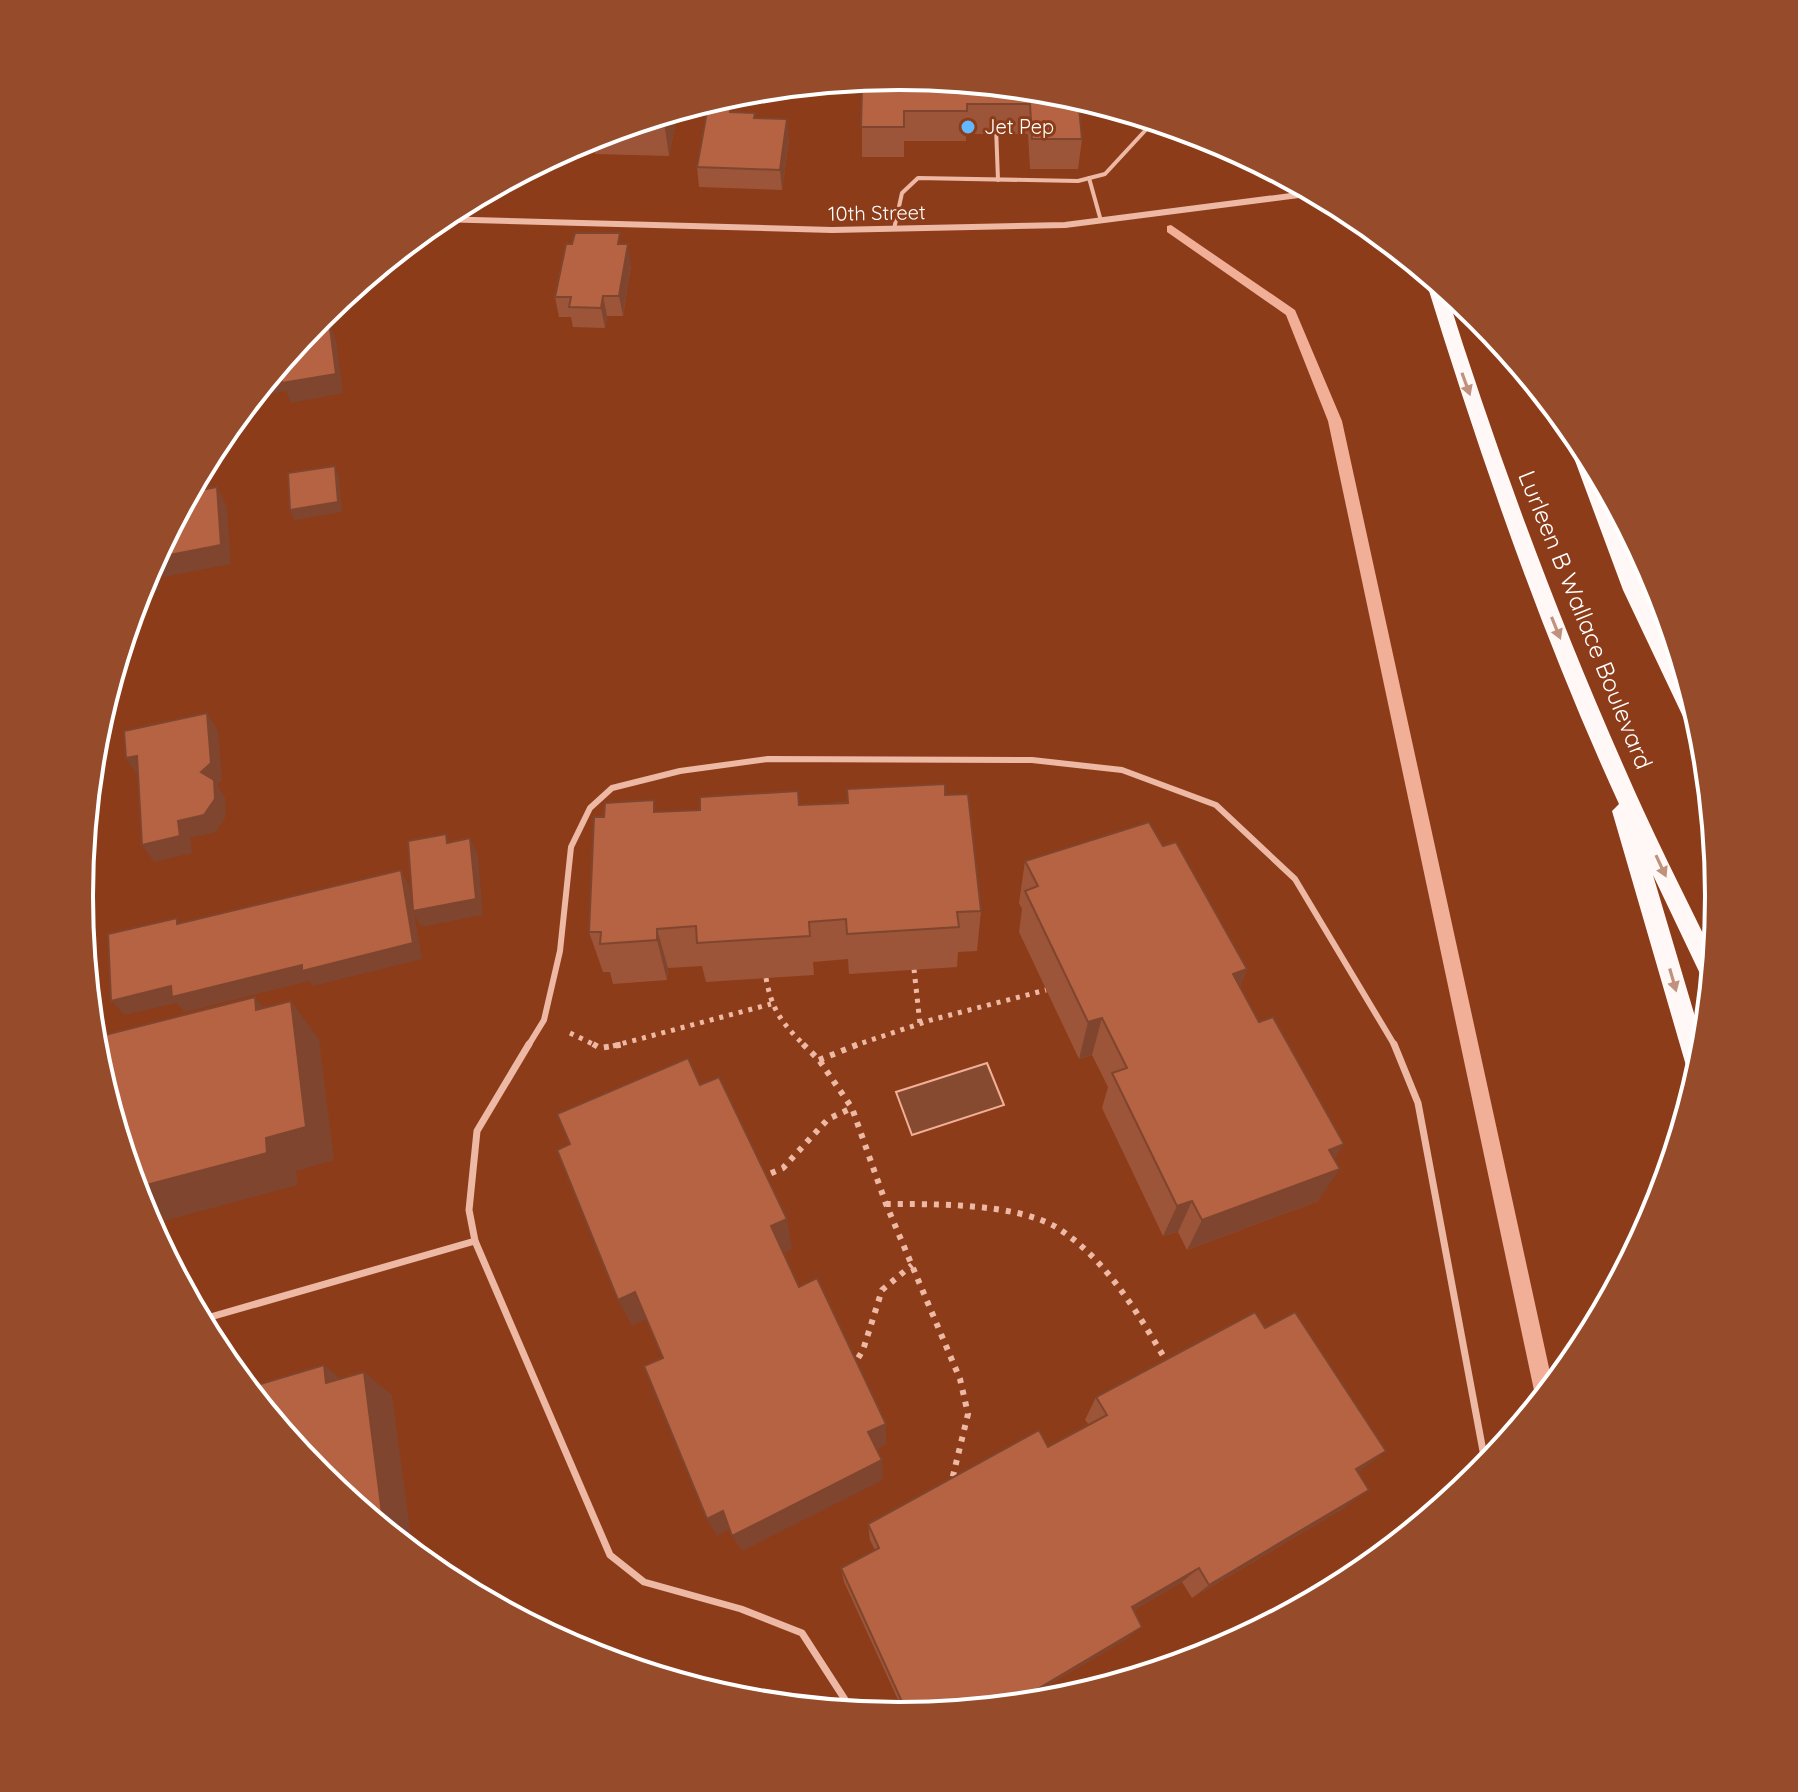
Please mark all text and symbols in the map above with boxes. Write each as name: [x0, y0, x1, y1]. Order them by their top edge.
place label: Jet Pep: [984, 114, 1054, 139]
marker: Jet Pep: [959, 118, 977, 136]
street label: 10th Street: [828, 199, 926, 226]
one-way arrow: [1460, 372, 1473, 396]
street label: Lurleen B Wallace Boulevard: [1512, 466, 1660, 773]
one-way arrow: [1550, 616, 1563, 640]
one-way arrow: [1654, 854, 1668, 877]
one-way arrow: [1667, 969, 1680, 993]

